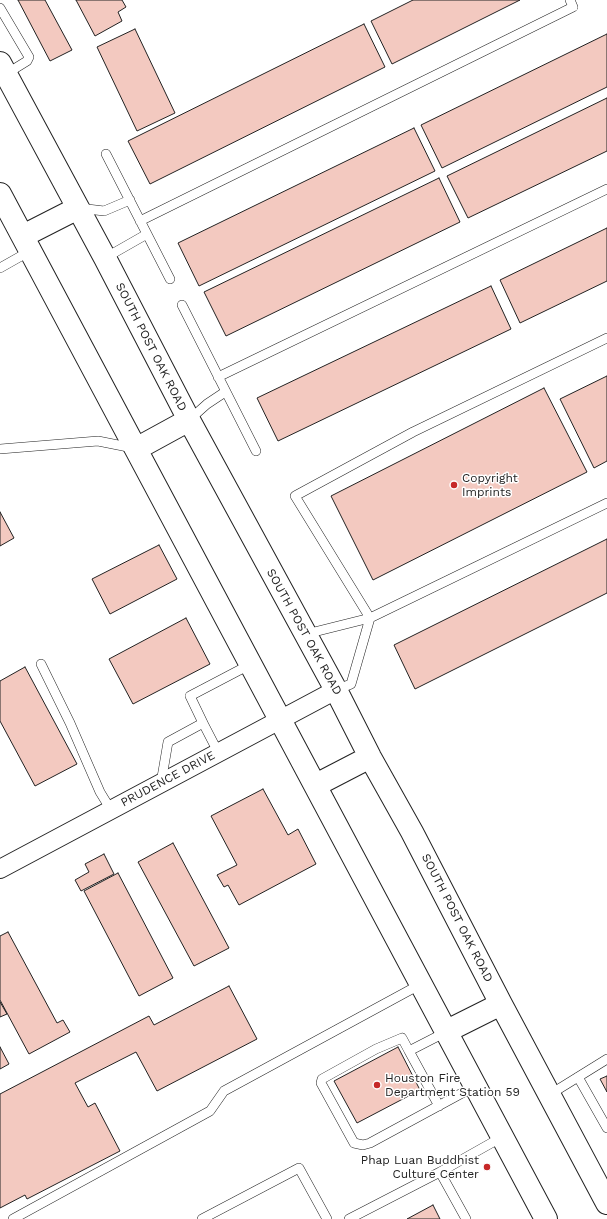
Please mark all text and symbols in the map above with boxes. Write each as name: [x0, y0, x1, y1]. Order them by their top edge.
street label: SOUTH POST OAK ROAD: [112, 280, 190, 414]
place label: Copyright Imprints: [462, 471, 518, 499]
marker: Copyright Imprints: [449, 480, 459, 490]
street label: SOUTH POST OAK ROAD: [263, 566, 345, 698]
street label: PRUDENCE DRIVE: [118, 748, 218, 810]
street label: SOUTH POST OAK ROAD: [418, 851, 496, 985]
place label: Houston Fire Department Station 59: [385, 1071, 520, 1099]
marker: Houston Fire Department Station 59: [372, 1080, 382, 1090]
place label: Phap Luan Buddhist Culture Center: [361, 1153, 479, 1181]
marker: Phap Luan Buddhist Culture Center: [482, 1162, 492, 1172]

